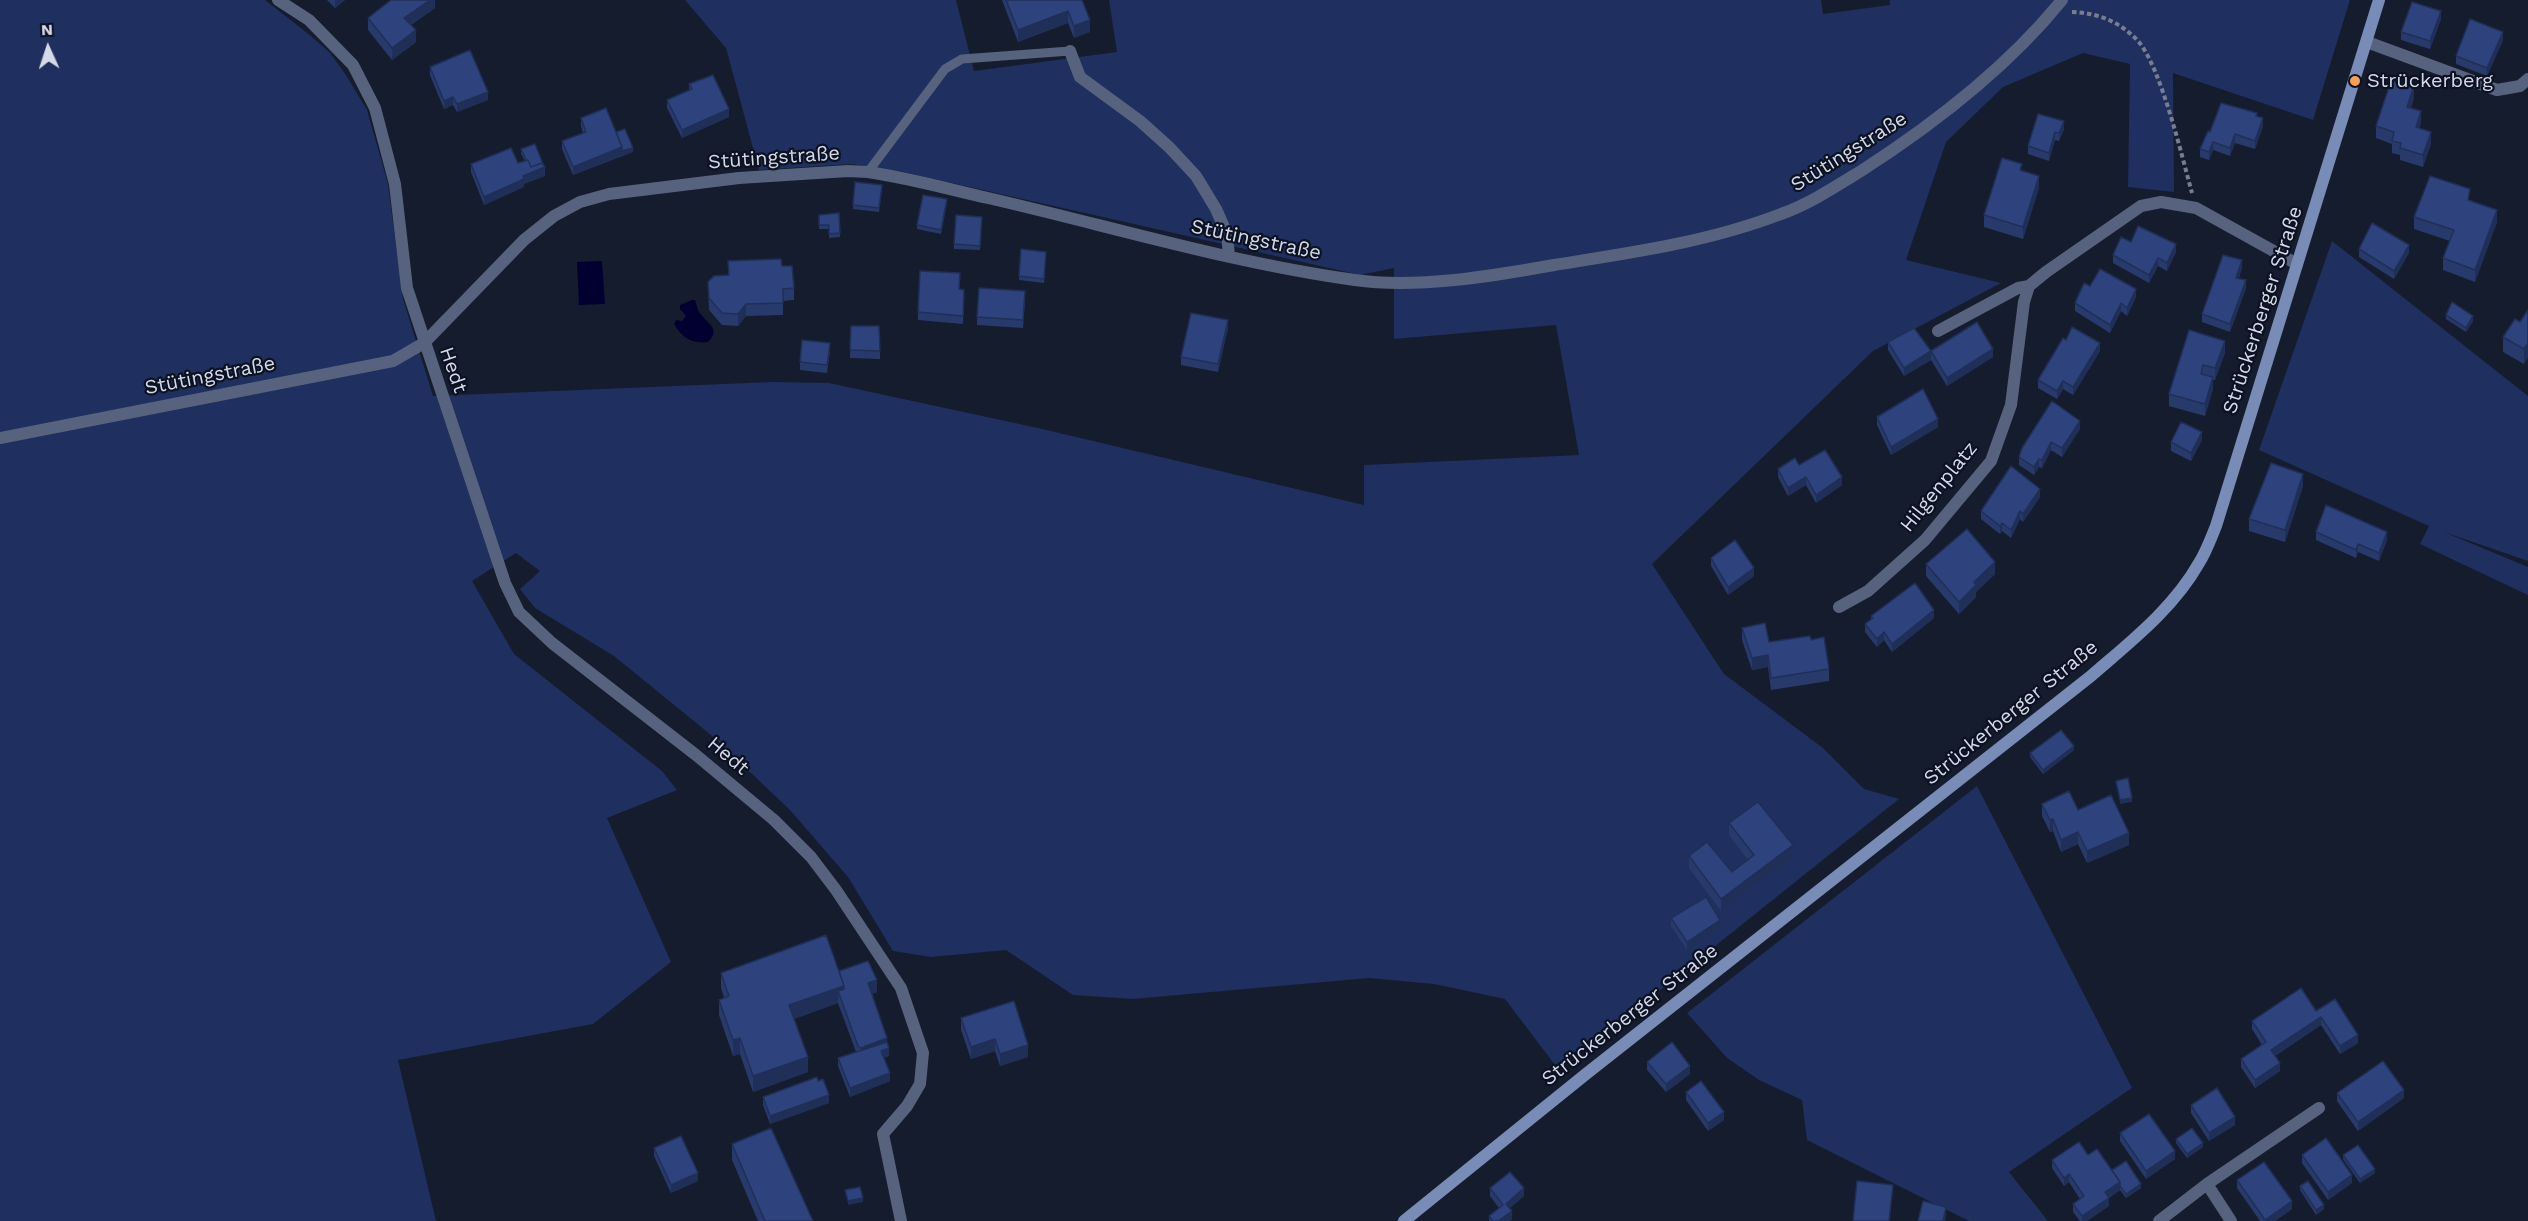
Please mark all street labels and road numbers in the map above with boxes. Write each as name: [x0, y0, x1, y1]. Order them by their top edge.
street label: Stütingstraße: [1787, 107, 1911, 197]
street label: Stütingstraße: [707, 141, 841, 175]
street label: Strückerberger Straße: [2218, 203, 2308, 417]
street label: Stütingstraße: [1189, 215, 1323, 265]
street label: Hedt: [434, 344, 472, 396]
street label: Stütingstraße: [143, 352, 277, 400]
street label: Hilgenplatz: [1895, 437, 1983, 537]
street label: Strückerberger Straße: [1919, 635, 2103, 791]
street label: Hedt: [702, 732, 754, 780]
street label: Strückerberger Straße: [1537, 939, 1723, 1091]

